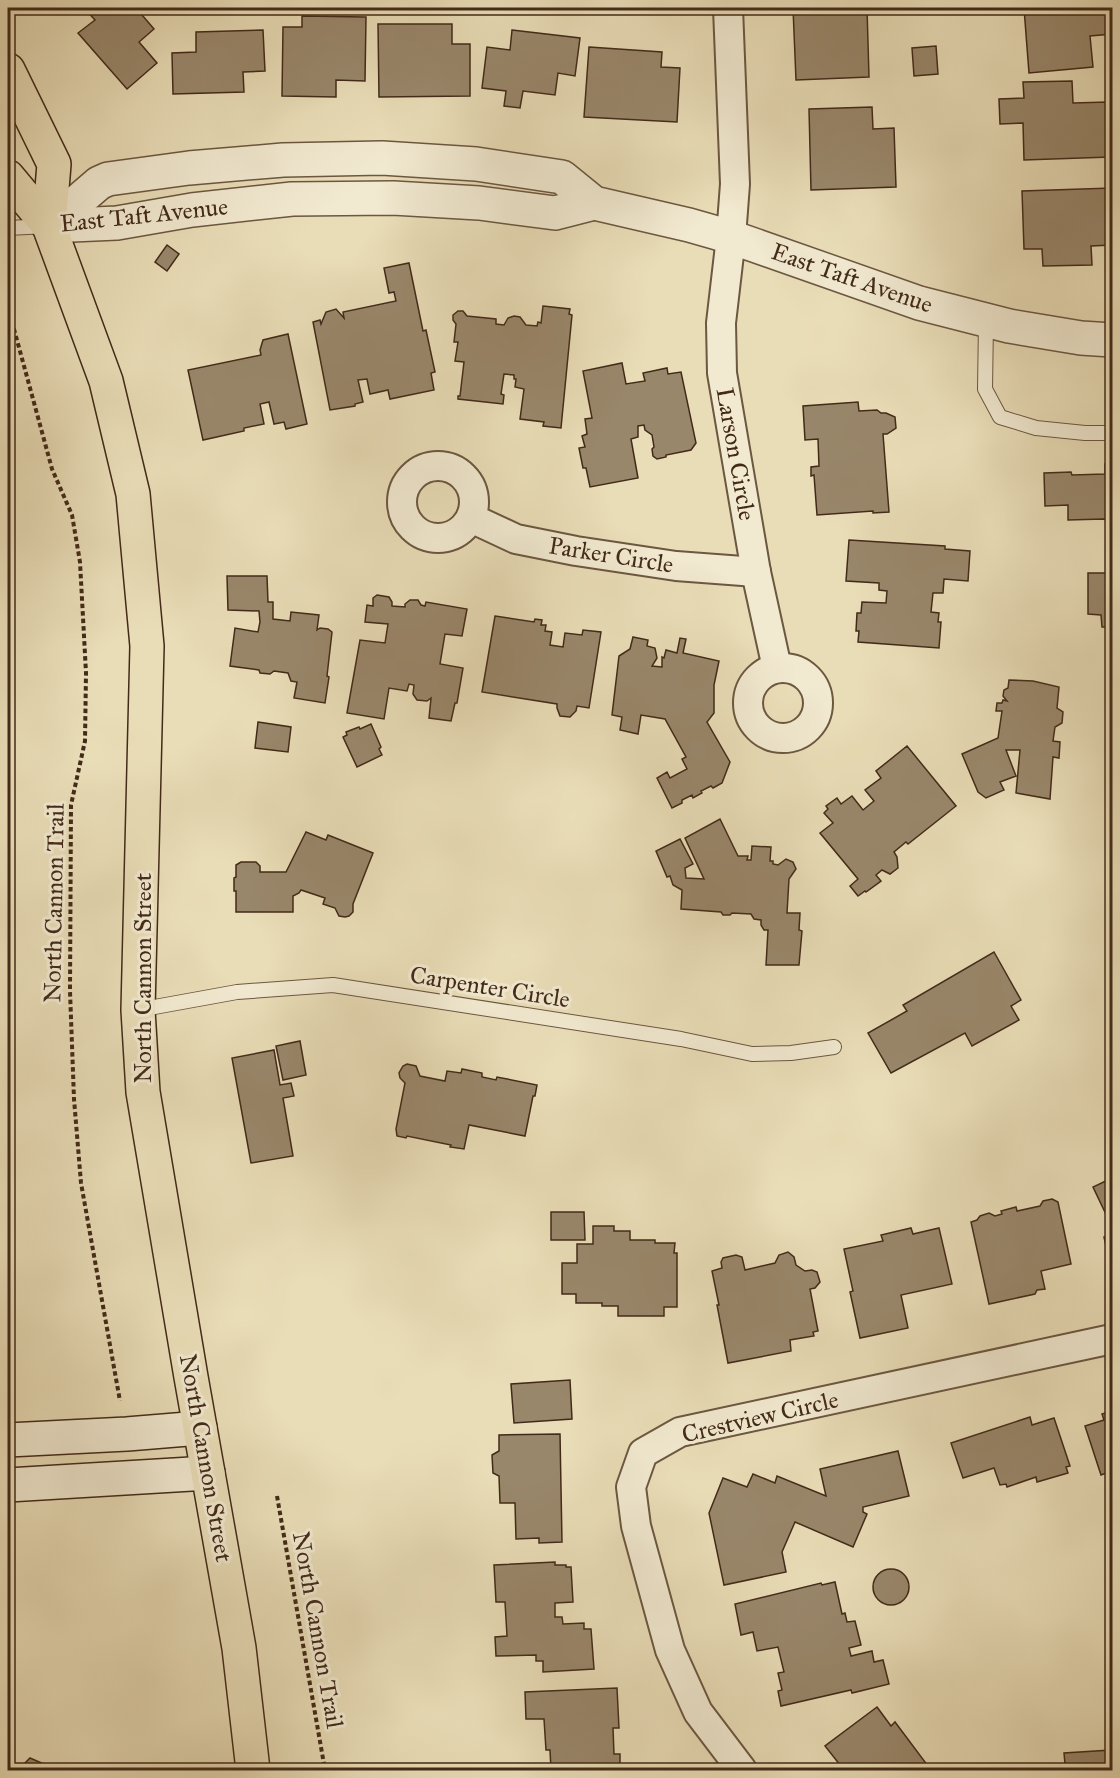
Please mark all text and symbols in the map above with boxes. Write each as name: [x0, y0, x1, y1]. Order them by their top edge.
street label: East Taft Avenue: [59, 191, 229, 239]
street label: East Taft Avenue: [767, 236, 937, 320]
street label: Larson Circle: [710, 385, 762, 523]
street label: Parker Circle: [547, 530, 675, 580]
street label: North Cannon Trail: [37, 803, 71, 1003]
street label: North Cannon Street: [128, 872, 158, 1083]
street label: Carpenter Circle: [408, 960, 572, 1014]
street label: North Cannon Street: [173, 1352, 239, 1565]
street label: Crestview Circle: [679, 1384, 841, 1450]
street label: North Cannon Trail: [286, 1529, 350, 1731]

